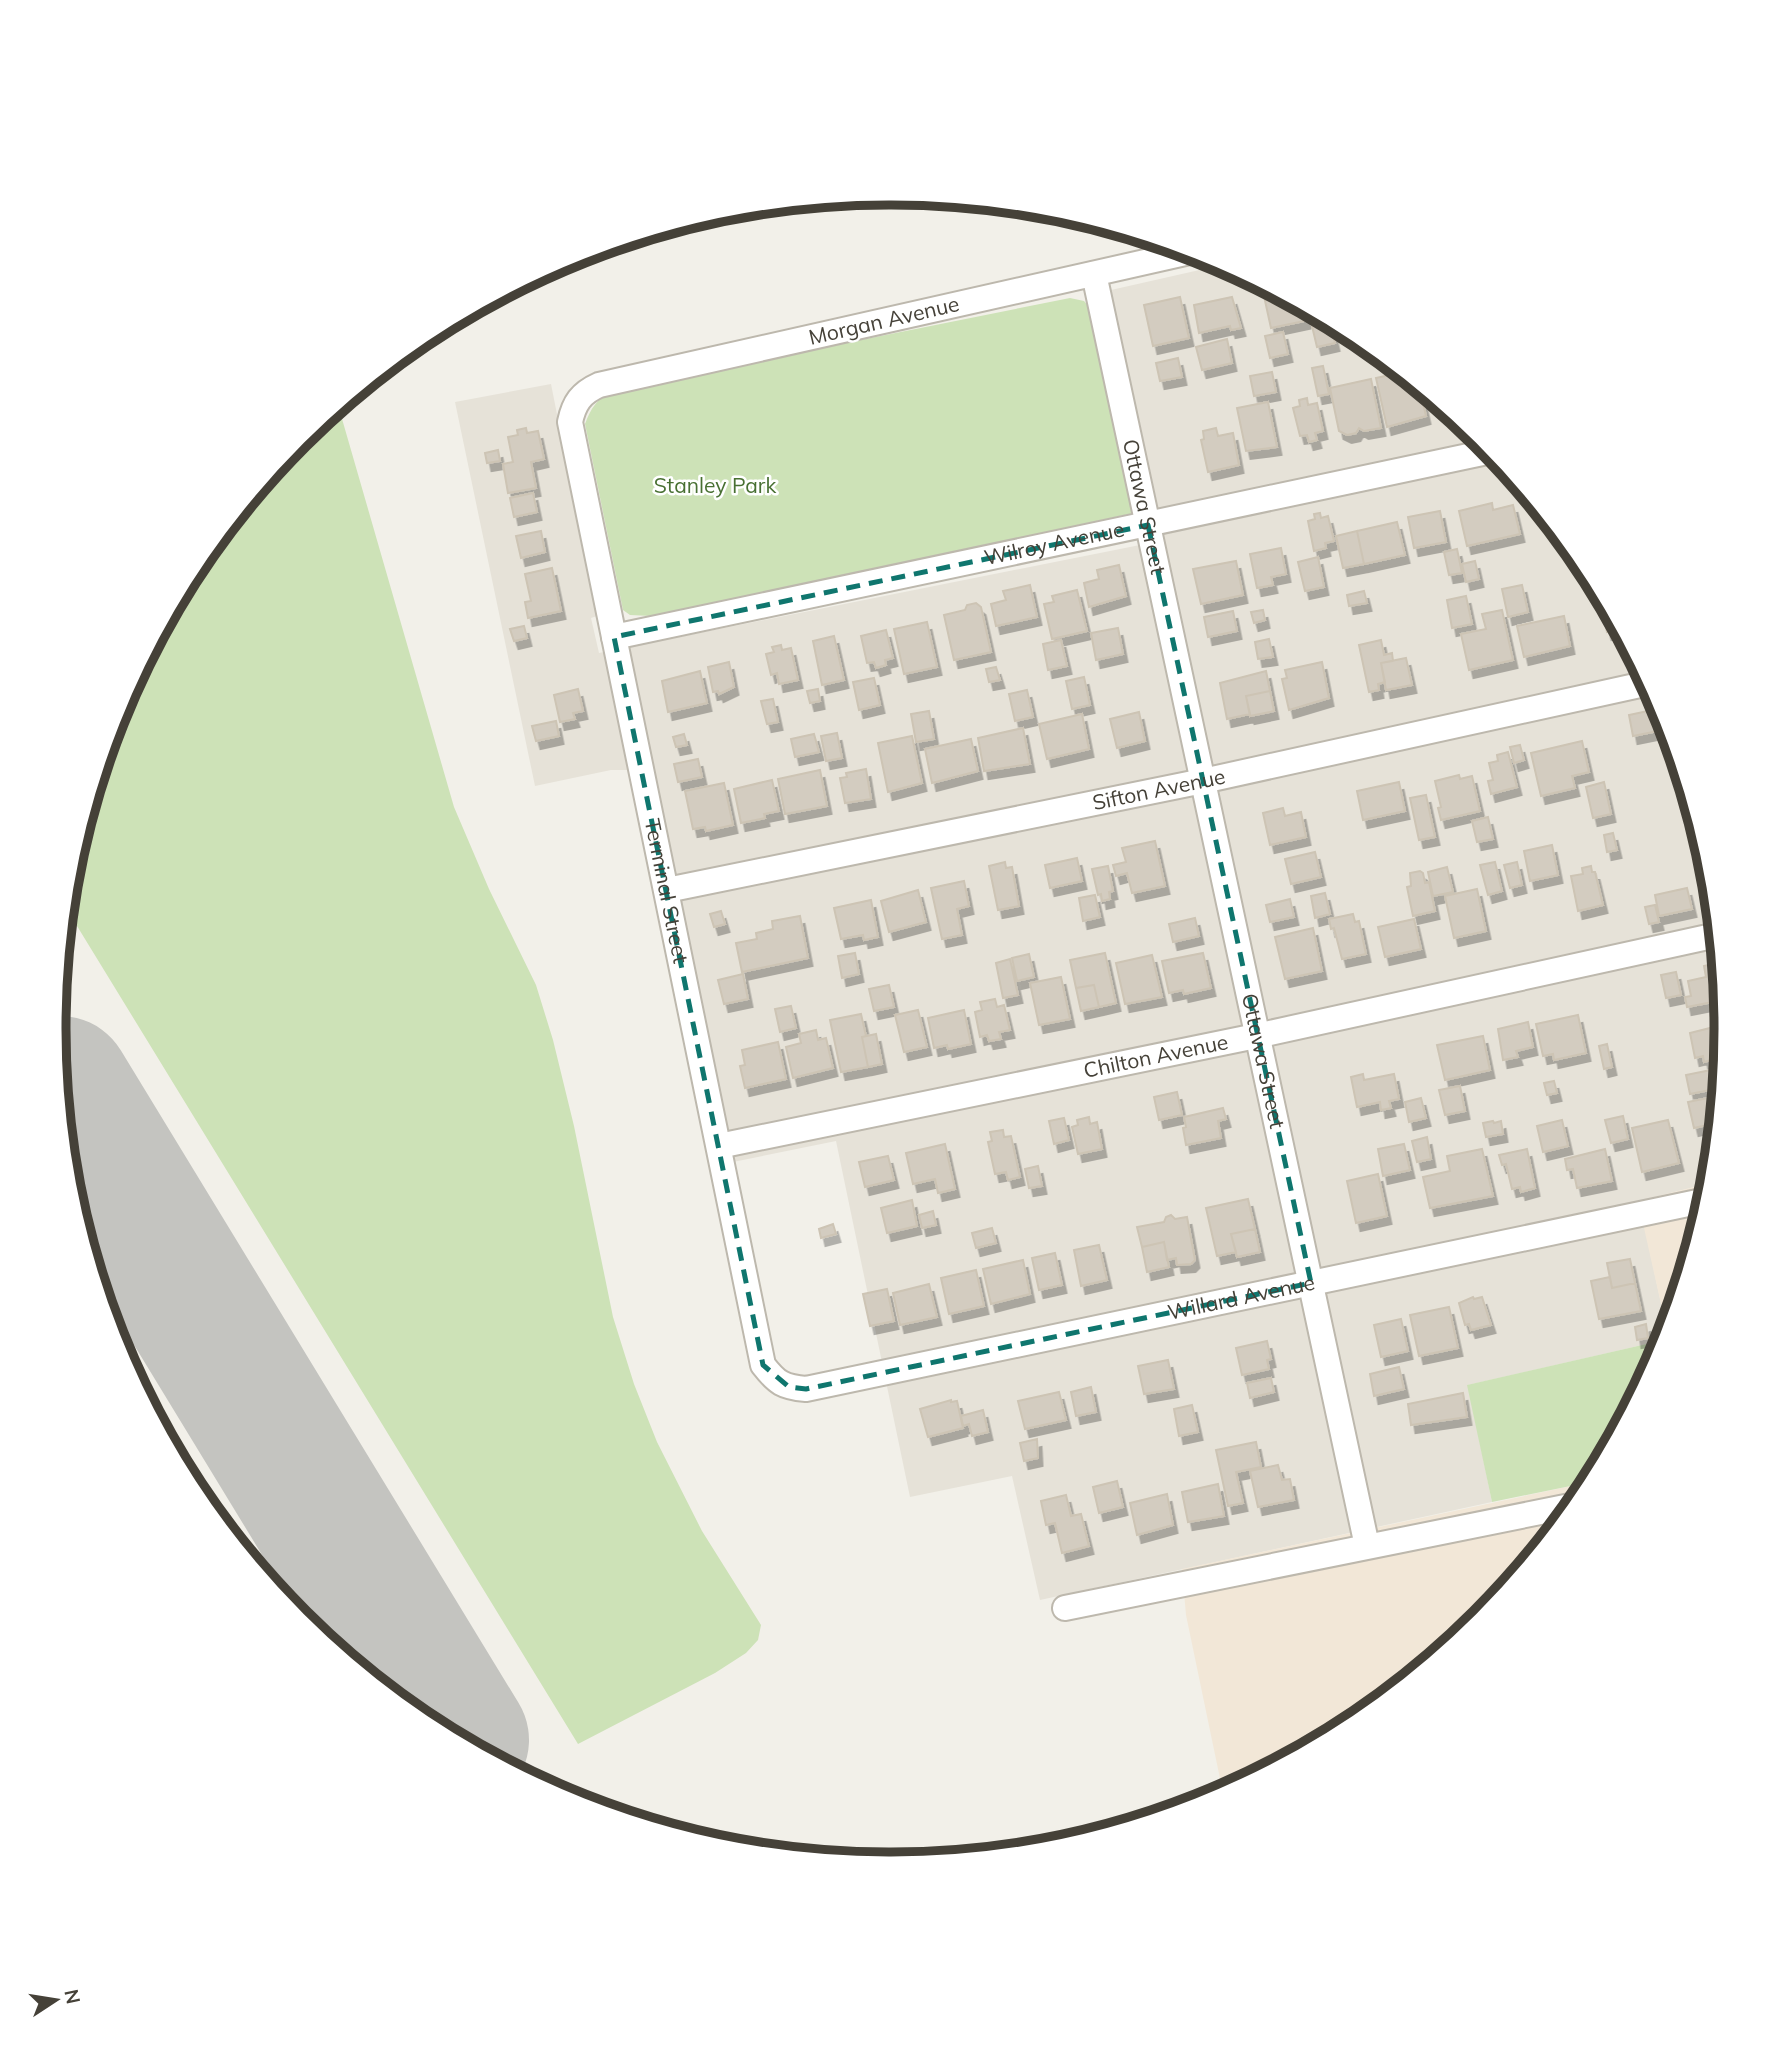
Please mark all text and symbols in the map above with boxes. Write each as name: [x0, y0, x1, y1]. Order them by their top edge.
street label: Morgan Avenue: [806, 290, 962, 350]
street label: Ottawa Street: [1118, 437, 1172, 576]
park label: Stanley Park: [654, 472, 776, 498]
street label: Wilroy Avenue: [982, 515, 1126, 570]
street label: Sifton Avenue: [1090, 762, 1228, 815]
street label: Terminal Street: [639, 816, 694, 966]
street label: Ottawa Street: [1237, 991, 1291, 1131]
street label: Chilton Avenue: [1081, 1028, 1230, 1083]
street label: Willard Avenue: [1165, 1269, 1317, 1325]
north arrow: [21, 1965, 91, 2035]
text: N: [59, 1987, 86, 2006]

